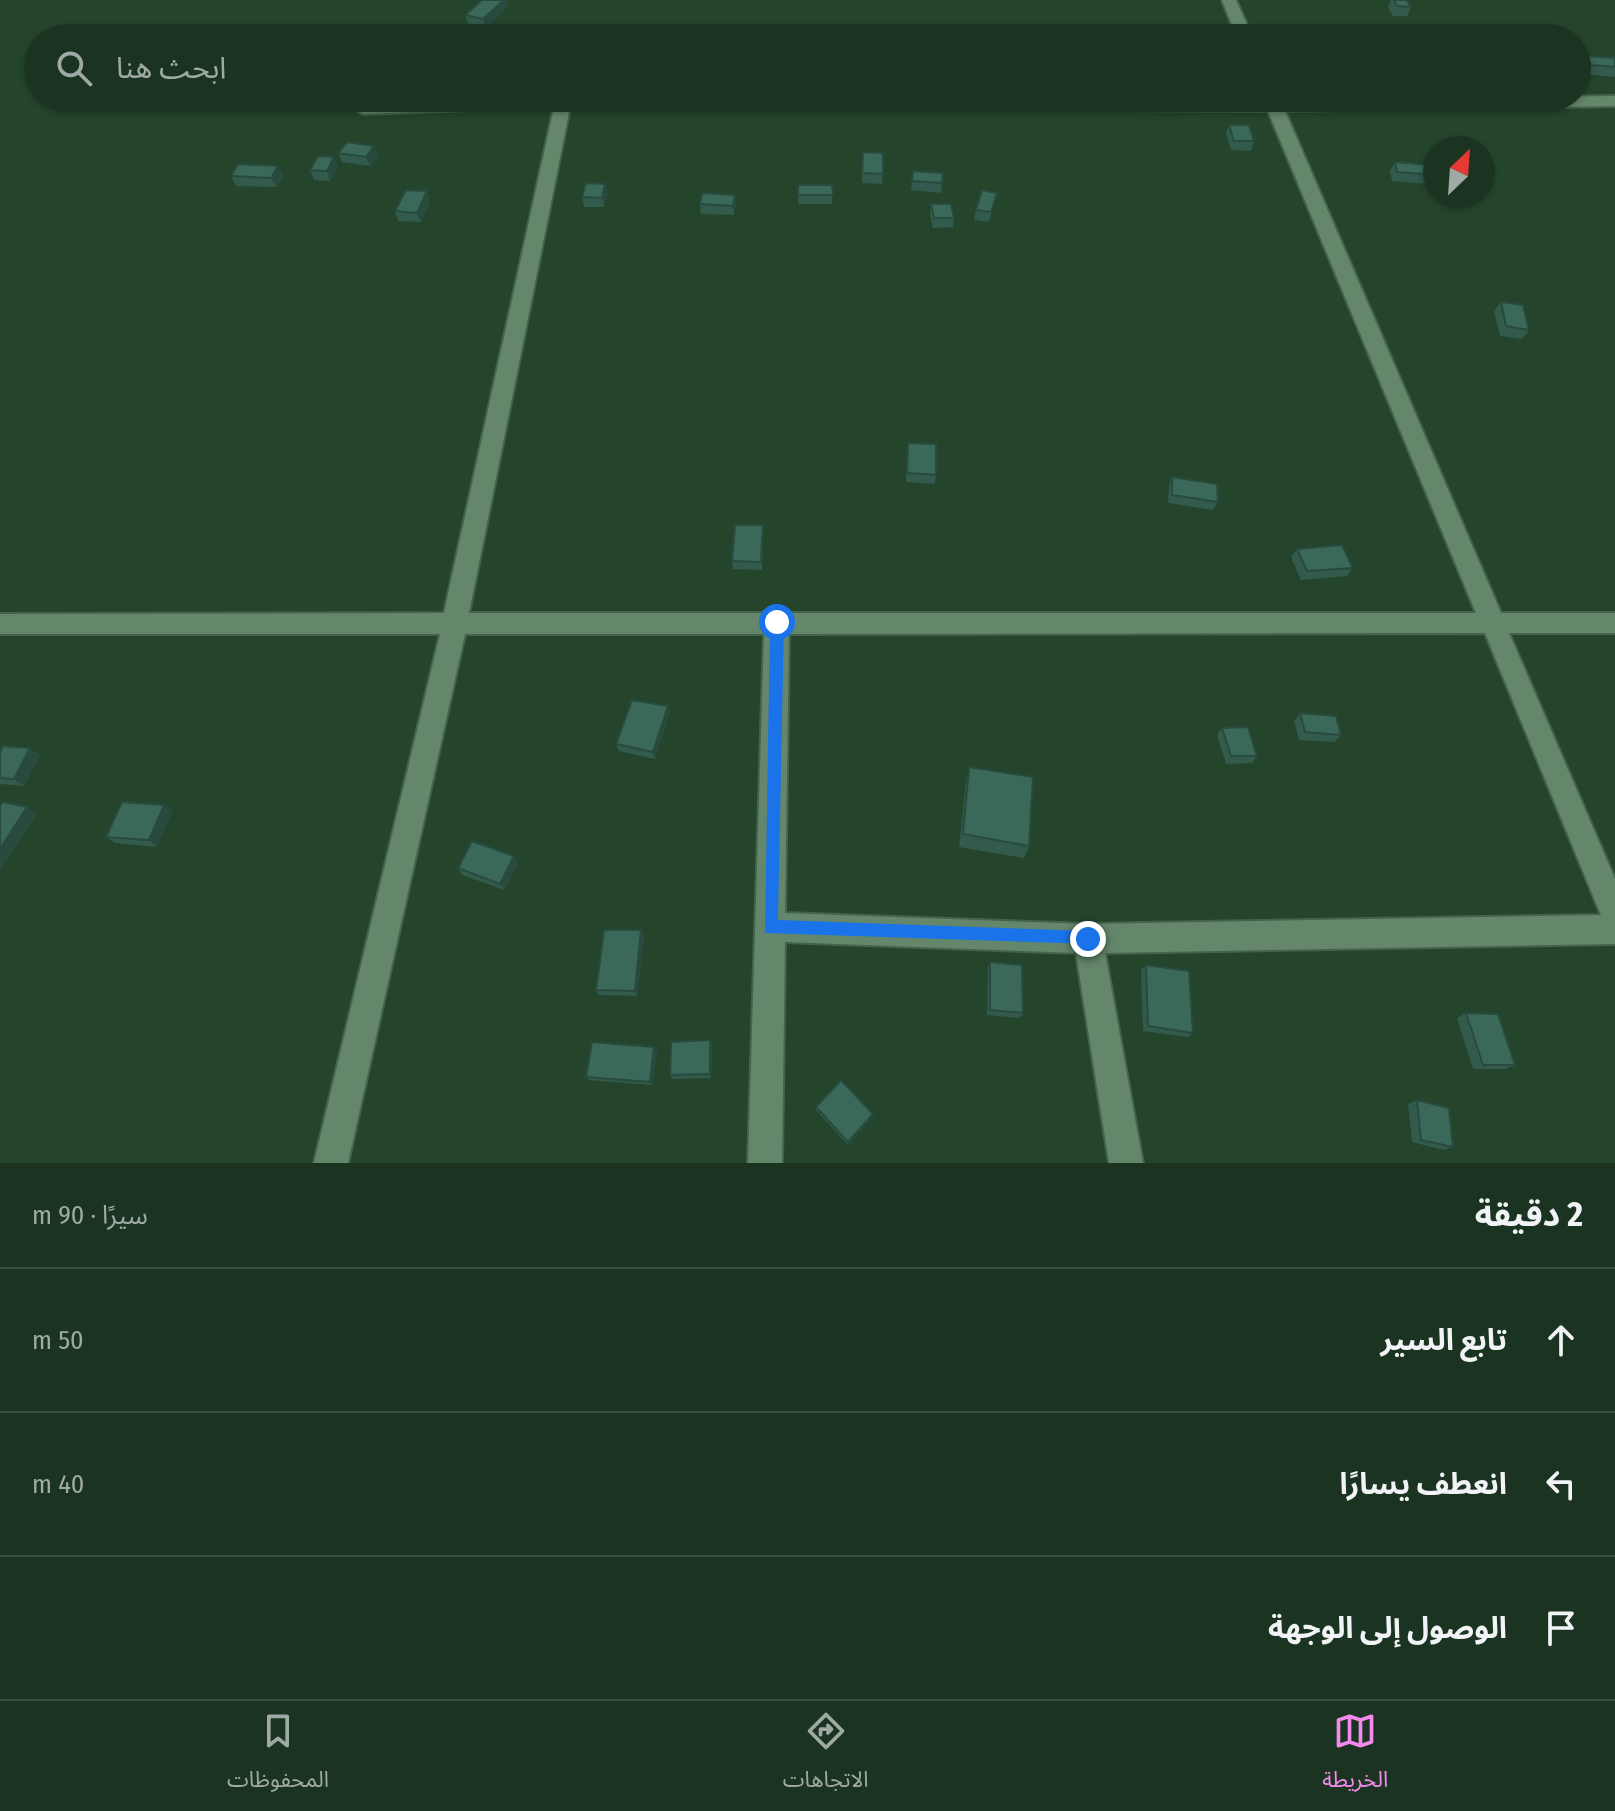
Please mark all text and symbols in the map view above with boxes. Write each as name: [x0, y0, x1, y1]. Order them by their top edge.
search box: [24, 24, 1591, 112]
icon: search: [52, 46, 96, 90]
text: ابحث هنا: [116, 50, 226, 86]
north arrow: [1423, 136, 1495, 208]
route start: [759, 604, 795, 640]
route end: [1070, 921, 1106, 957]
text: 2 دقيقة: [1475, 1194, 1583, 1235]
text: سيرًا · 90 m: [32, 1200, 148, 1231]
icon: ahead: [1539, 1318, 1583, 1362]
text: تابع السير: [1380, 1322, 1507, 1358]
text: 50 m: [32, 1325, 84, 1356]
icon: left: [1539, 1462, 1583, 1506]
text: انعطف يسارًا: [1340, 1466, 1507, 1502]
text: 40 m: [32, 1469, 84, 1500]
icon: arrive: [1539, 1606, 1583, 1650]
text: الوصول إلى الوجهة: [1268, 1610, 1507, 1646]
tab: المحفوظات: [227, 1709, 329, 1803]
tab: الاتجاهات: [783, 1709, 869, 1803]
tab: الخريطة: [1322, 1709, 1388, 1803]

